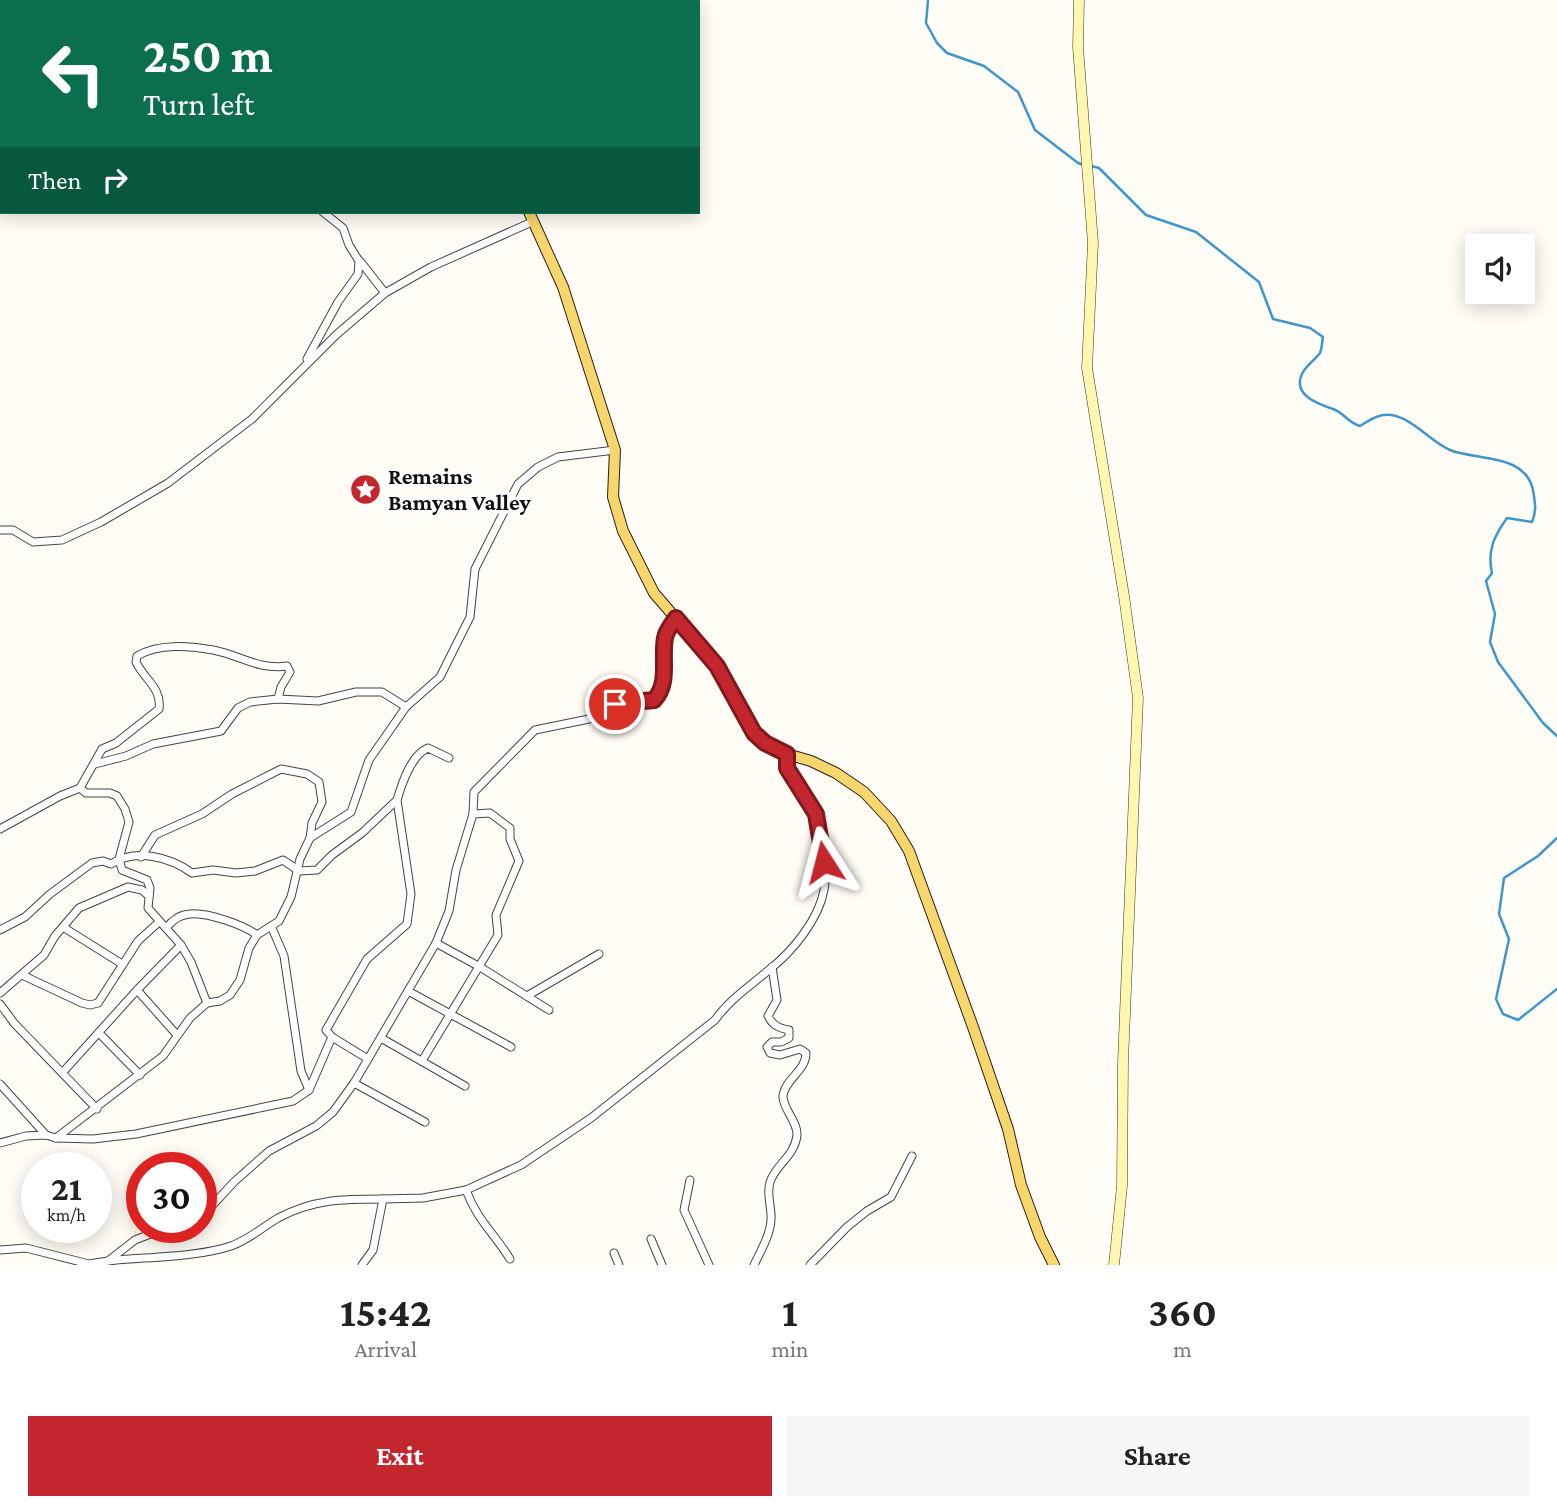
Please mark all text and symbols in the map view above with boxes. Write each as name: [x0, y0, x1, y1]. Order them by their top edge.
icon: left: [28, 28, 119, 119]
text: 250 m: [143, 28, 273, 83]
text: Turn left: [143, 86, 254, 122]
icon: right: [96, 161, 134, 199]
text: Then: [28, 166, 82, 195]
map controls: [1465, 234, 1535, 304]
button: sound: [1465, 234, 1535, 304]
place label: Remains Bamyan Valley: [388, 463, 532, 515]
place icon: Remains Bamyan Valley: [348, 472, 382, 506]
pin: [585, 674, 645, 734]
icon: arrive: [596, 685, 634, 723]
position arrow: [787, 825, 861, 899]
speed limit sign: 30: [126, 1152, 217, 1243]
text: 21: [51, 1169, 82, 1208]
text: km/h: [47, 1205, 86, 1225]
text: 15:42: [340, 1288, 432, 1335]
text: 1: [782, 1288, 798, 1335]
text: 360: [1148, 1288, 1217, 1335]
text: Arrival: [354, 1336, 417, 1362]
text: min: [771, 1336, 808, 1362]
text: m: [1173, 1336, 1192, 1362]
button: Exit: [28, 1416, 772, 1496]
button: Share: [786, 1416, 1529, 1496]

